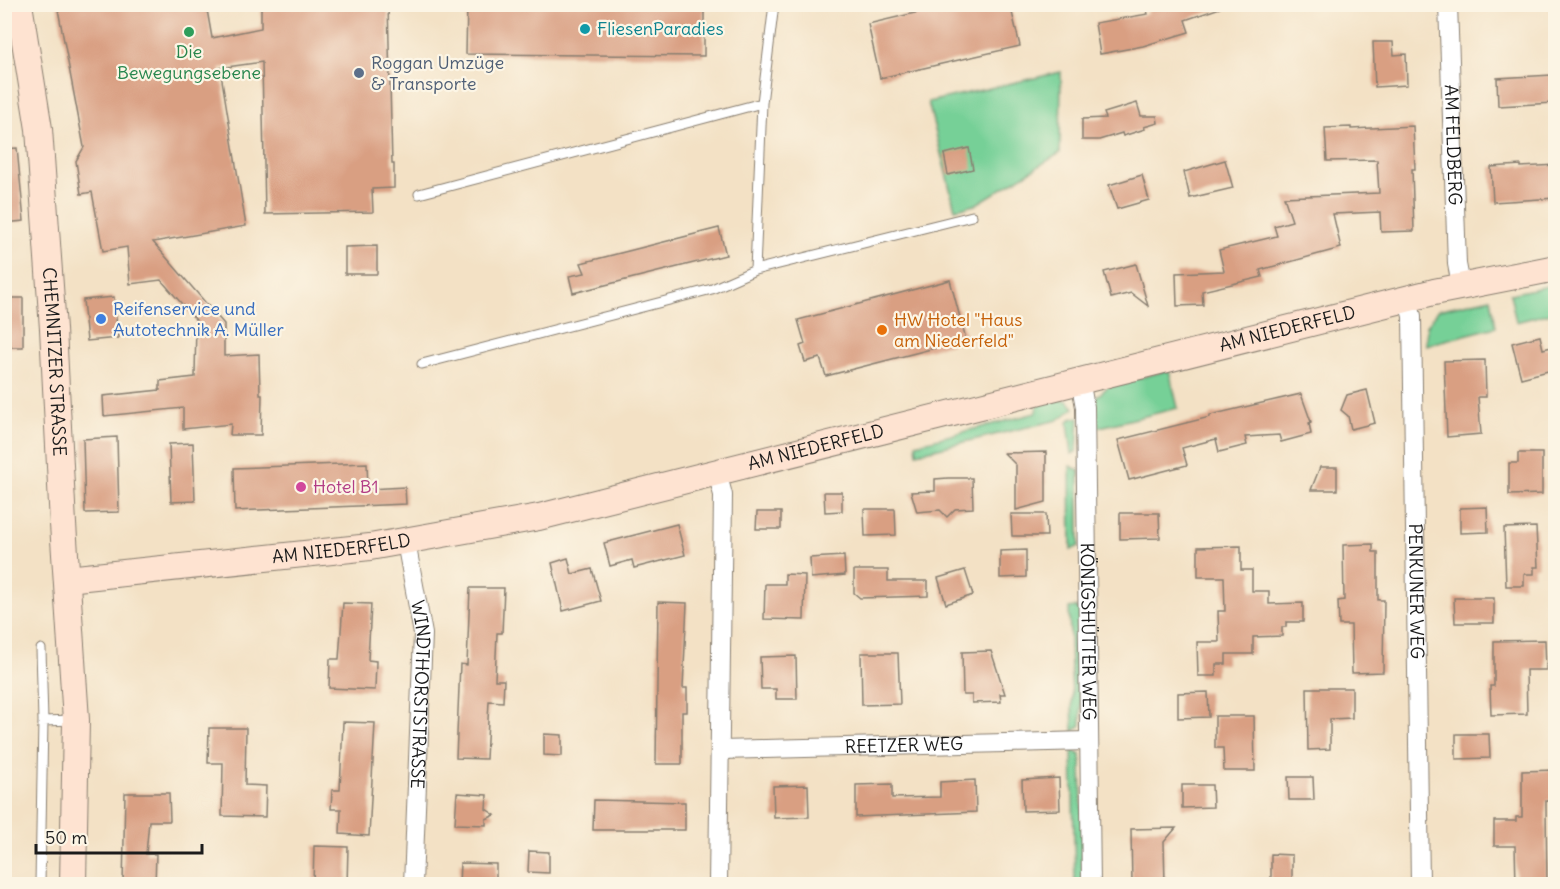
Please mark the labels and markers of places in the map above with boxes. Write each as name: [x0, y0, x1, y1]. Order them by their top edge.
place label: FliesenParadies: [597, 17, 724, 40]
marker: FliesenParadies: [578, 22, 592, 36]
marker: Die Bewegungsebene: [182, 25, 196, 39]
place label: Die Bewegungsebene: [117, 40, 261, 84]
place label: Roggan Umzüge & Transporte: [371, 51, 504, 95]
marker: Roggan Umzüge & Transporte: [352, 66, 366, 80]
place label: Reifenservice und Autotechnik A. Müller: [113, 297, 284, 341]
place label: HW Hotel "Haus am Niederfeld": [894, 308, 1022, 352]
marker: Reifenservice und Autotechnik A. Müller: [94, 312, 108, 326]
marker: HW Hotel "Haus am Niederfeld": [875, 323, 889, 337]
place label: Hotel B1: [313, 475, 379, 498]
marker: Hotel B1: [294, 480, 308, 494]

